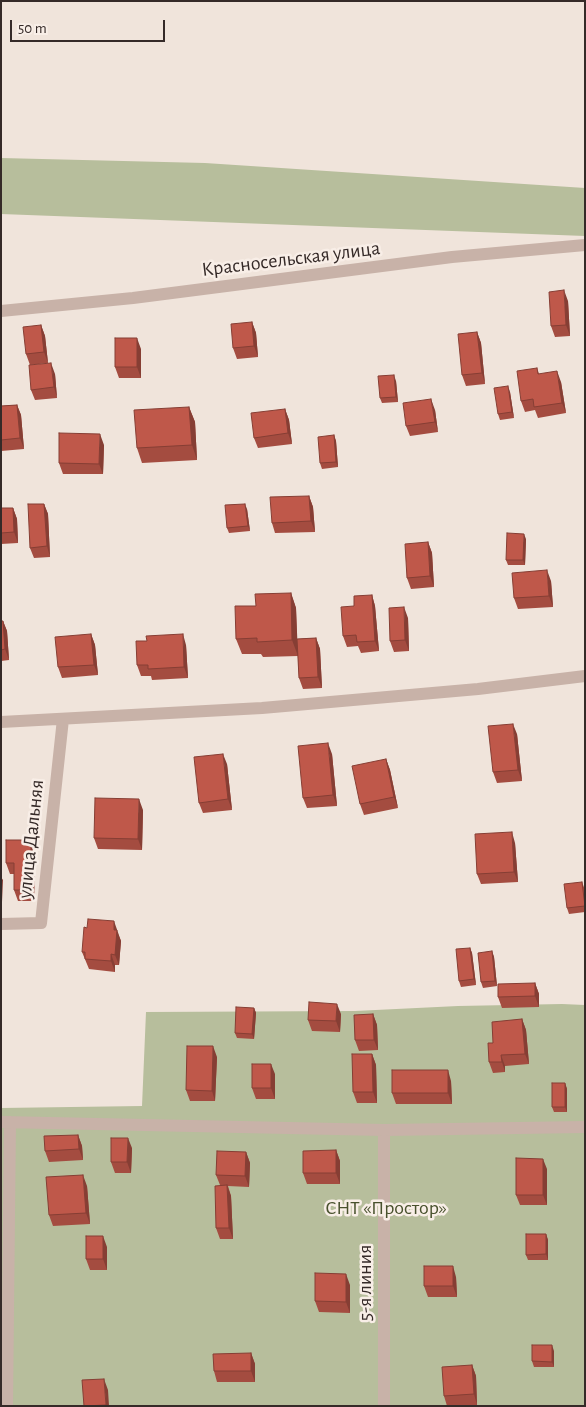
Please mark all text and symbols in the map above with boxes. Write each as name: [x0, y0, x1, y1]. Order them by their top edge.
scale bar: [12, 10, 168, 42]
text: 50 m: [18, 21, 47, 36]
street label: Красносельская улица: [200, 236, 382, 282]
street label: улица Дальняя: [13, 778, 49, 900]
park label: СНТ «Простор»: [325, 1196, 447, 1220]
street label: 5-я линия: [353, 1245, 377, 1321]

